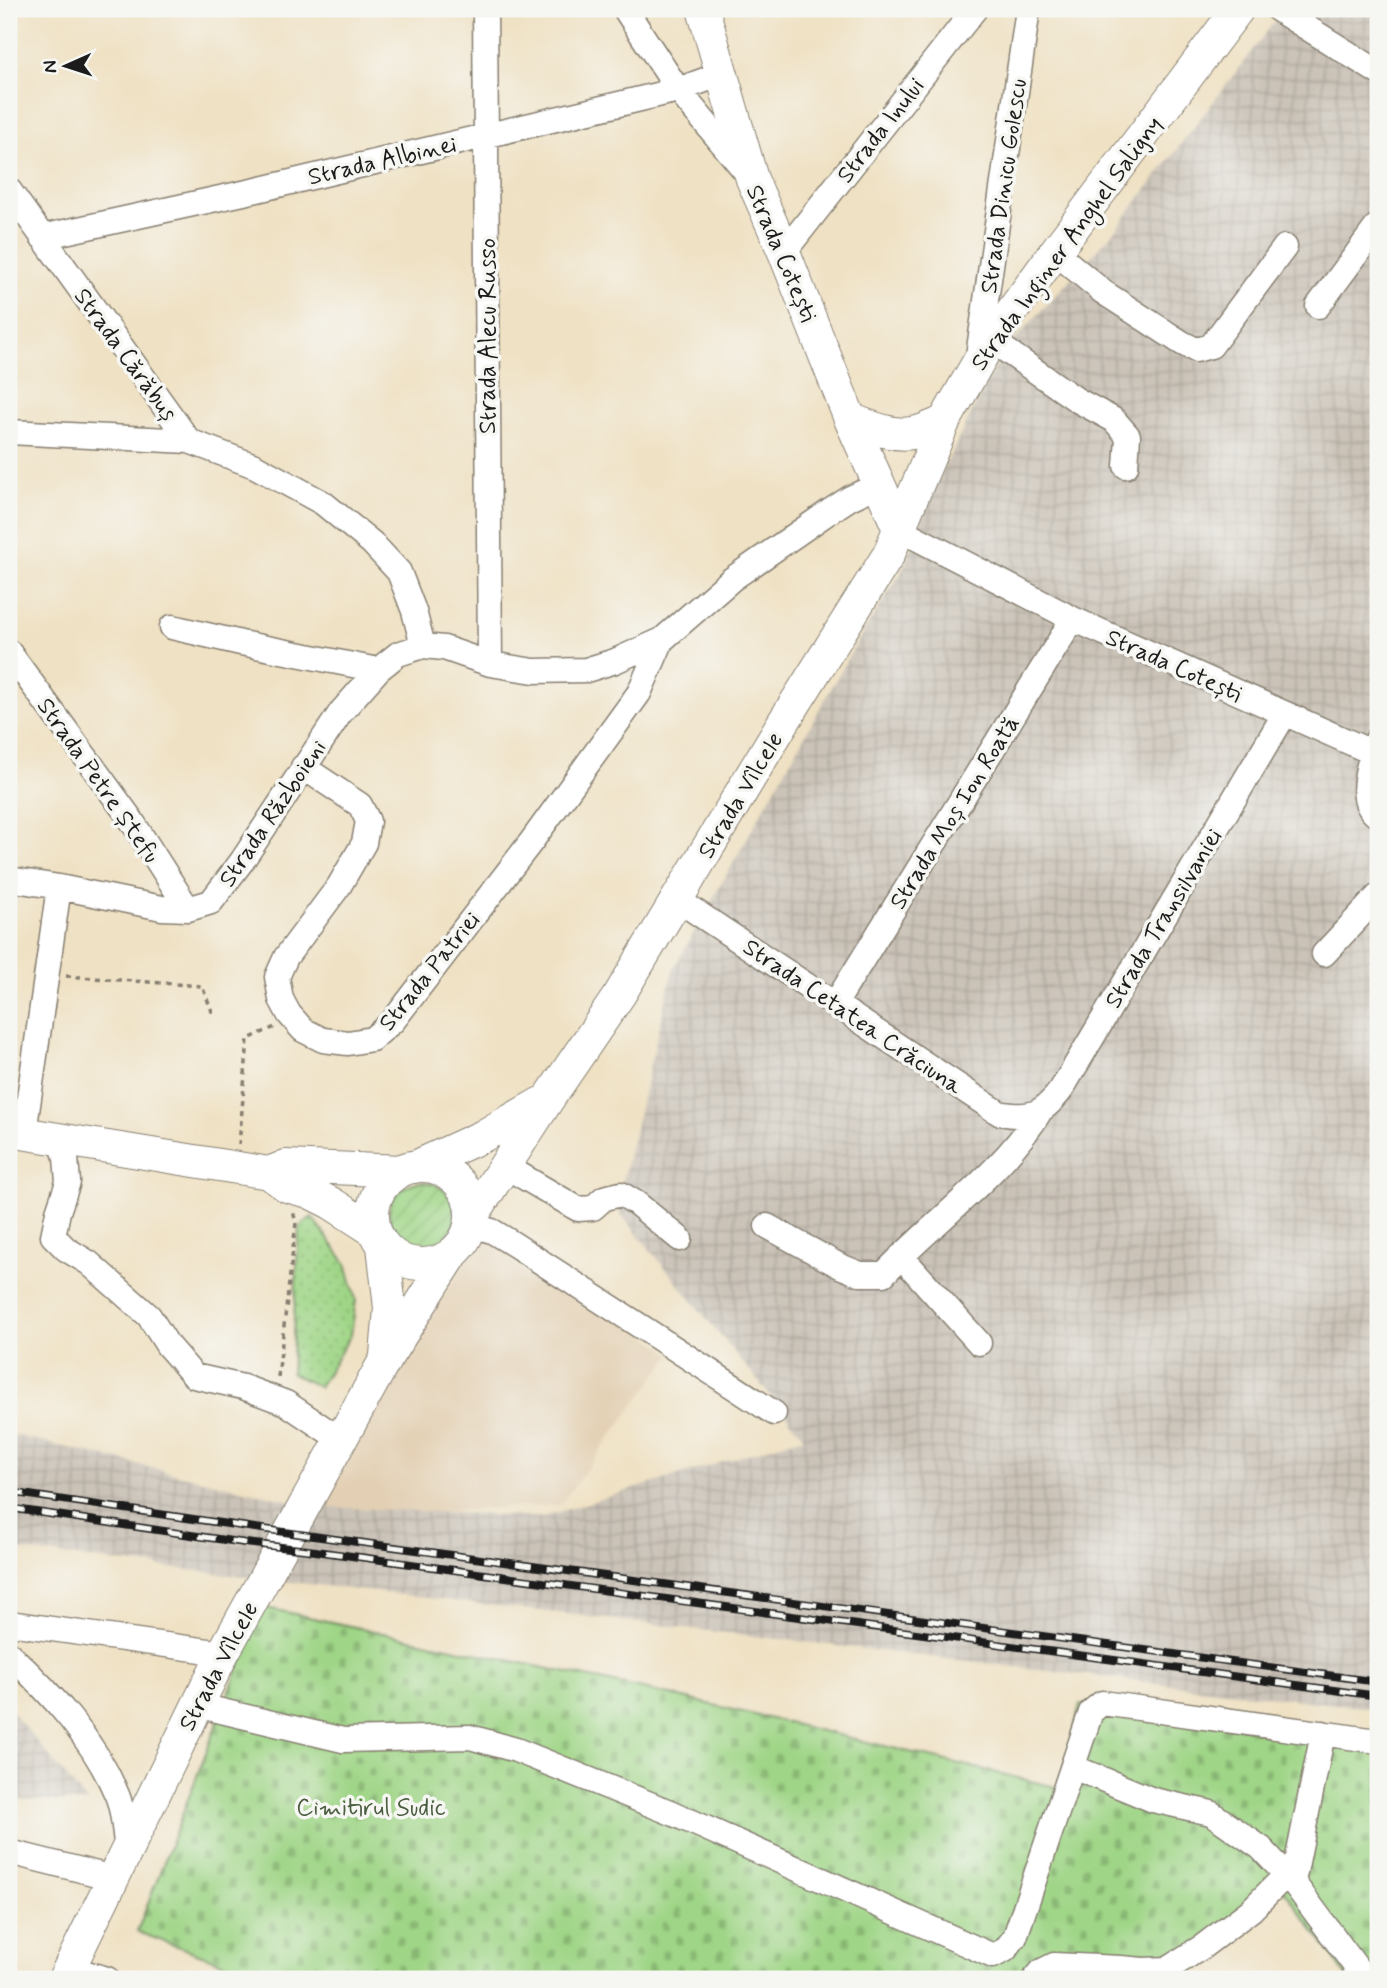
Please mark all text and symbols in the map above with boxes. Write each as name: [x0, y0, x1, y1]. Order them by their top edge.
north arrow: [32, 32, 102, 102]
text: N: [38, 60, 63, 74]
street label: Strada Inului: [830, 72, 932, 190]
street label: Strada Dinicu Golescu: [974, 77, 1035, 296]
street label: Strada Inginer Anghel Saligny: [964, 110, 1172, 379]
street label: Strada Albinei: [305, 129, 460, 194]
street label: Strada Cotești: [738, 180, 823, 327]
street label: Strada Alecu Russo: [473, 238, 504, 434]
street label: Strada Cărăbuș: [66, 282, 184, 428]
street label: Strada Cotești: [1100, 623, 1246, 710]
street label: Strada Petre Ștefu: [29, 692, 166, 870]
street label: Strada Moș Ion Roată: [883, 710, 1027, 916]
street label: Strada Vîlcele: [691, 727, 791, 865]
street label: Strada Războieni: [212, 734, 334, 894]
street label: Strada Transilvaniei: [1098, 823, 1230, 1014]
street label: Strada Patriei: [373, 906, 488, 1038]
street label: Strada Cetatea Crăciuna: [737, 932, 968, 1103]
street label: Strada Vîlcele: [172, 1597, 266, 1737]
park label: Cimitirul Sudic: [296, 1793, 446, 1824]

